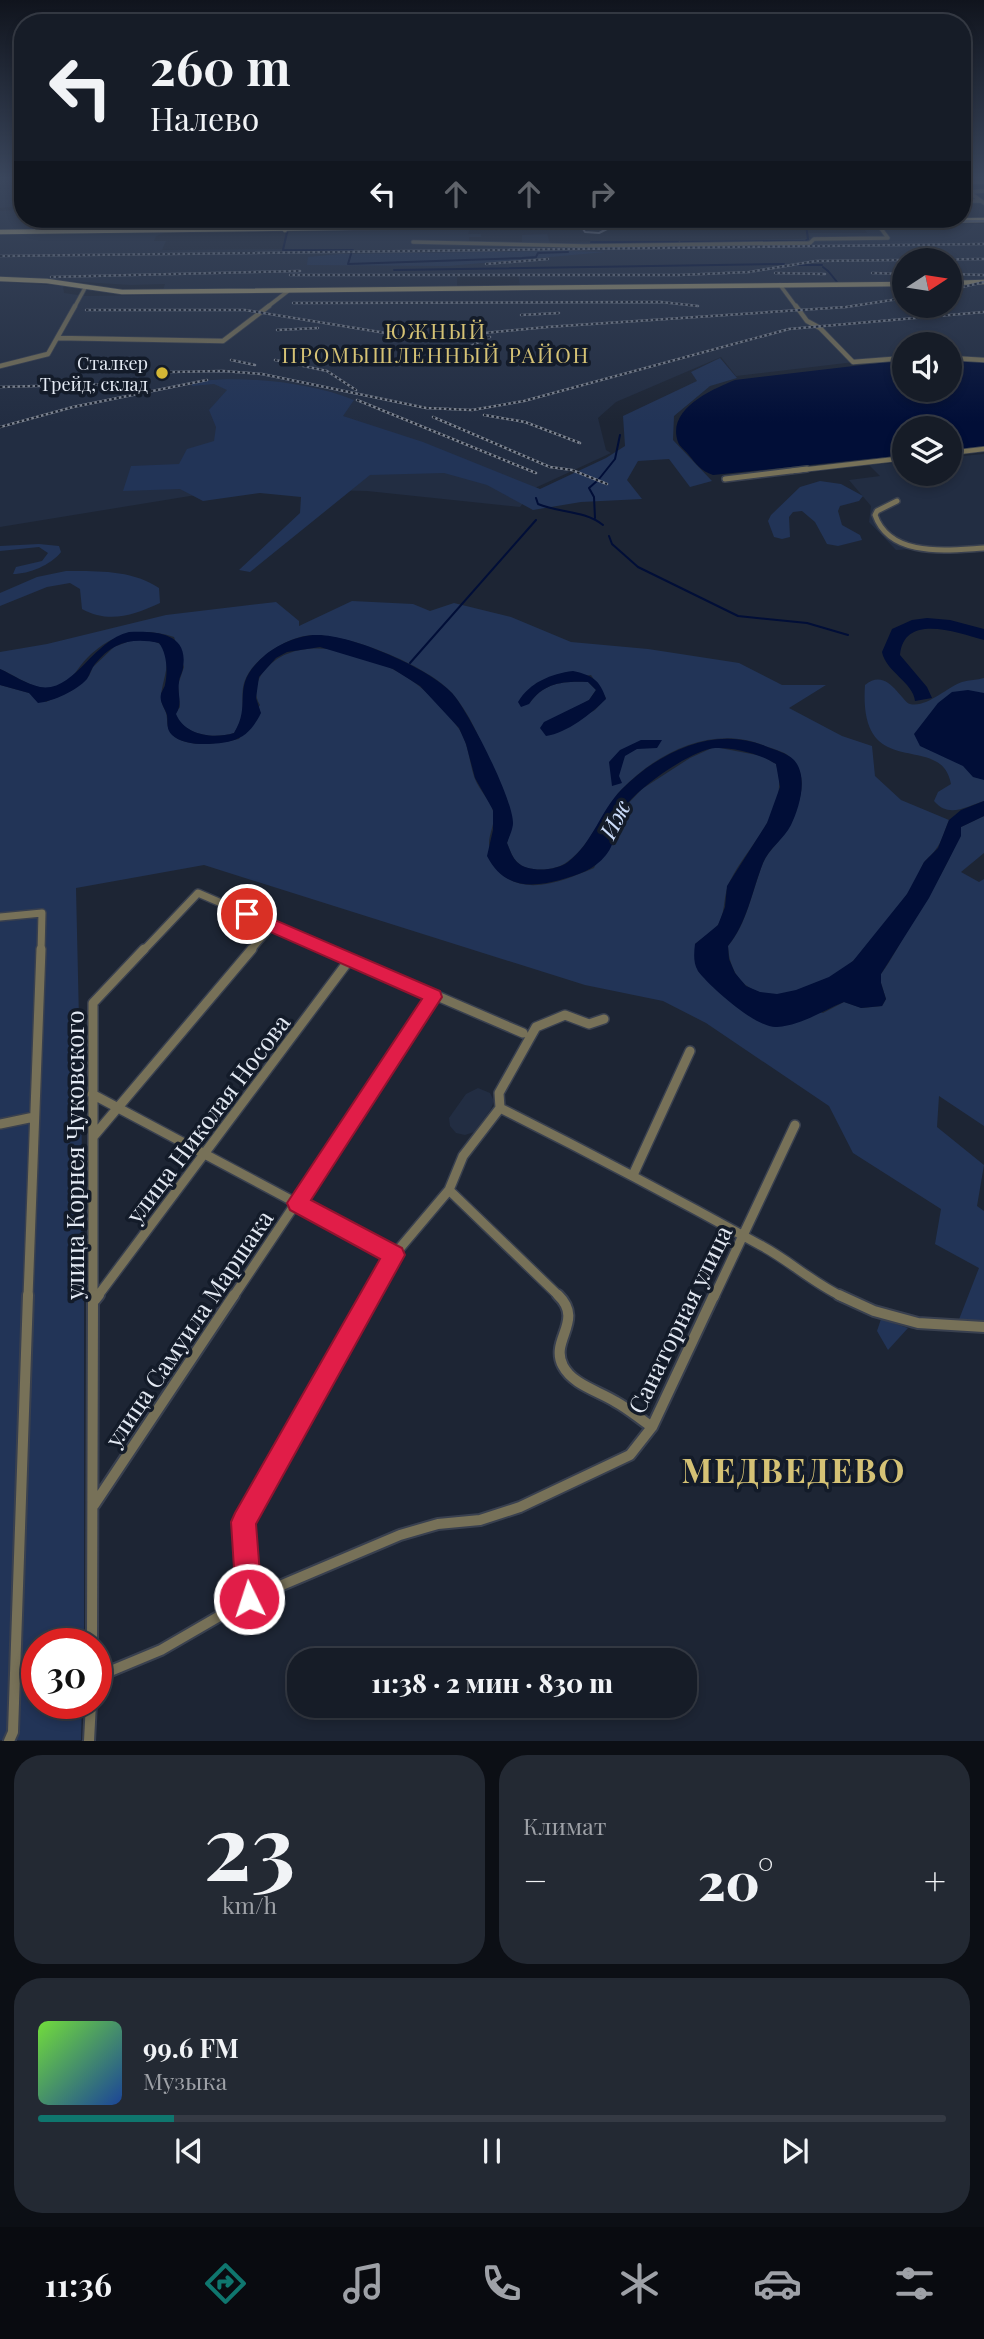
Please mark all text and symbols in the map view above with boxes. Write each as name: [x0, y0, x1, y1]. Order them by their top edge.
text: 260 m: [150, 33, 290, 98]
icon: left: [35, 42, 126, 133]
text: Налево: [150, 96, 259, 139]
icon: left: [364, 175, 402, 213]
icon: ahead: [437, 175, 475, 213]
icon: ahead: [510, 175, 548, 213]
icon: right: [583, 175, 621, 213]
north arrow: [892, 248, 962, 318]
map controls: [892, 248, 962, 486]
district label: ЮЖНЫЙ ПРОМЫШЛЕННЫЙ РАЙОН: [281, 316, 591, 368]
button: sound: [892, 332, 962, 402]
place label: Сталкер Трейд, склад: [40, 351, 149, 396]
marker: Сталкер Трейд, склад: [154, 365, 170, 381]
button: layers: [892, 416, 962, 486]
water label: Иж: [591, 794, 637, 845]
pin: [217, 884, 277, 944]
icon: arrive: [228, 895, 266, 933]
street label: улица Николая Носова: [117, 1007, 296, 1230]
street label: улица Корнея Чуковского: [58, 1010, 90, 1301]
street label: улица Самуила Маршака: [96, 1203, 279, 1454]
street label: Санаторная улица: [620, 1219, 738, 1418]
district label: МЕДВЕДЕВО: [682, 1447, 906, 1491]
position arrow: [212, 1562, 286, 1636]
speed limit sign: 30: [21, 1628, 112, 1719]
text: 11:38 · 2 мин · 830 m: [371, 1665, 613, 1700]
text: 23: [203, 1783, 296, 1904]
text: Климат: [523, 1810, 606, 1841]
text: 20°: [698, 1845, 774, 1914]
text: −: [523, 1854, 548, 1905]
text: +: [924, 1854, 946, 1905]
text: km/h: [222, 1889, 277, 1920]
text: 99.6 FM: [143, 2030, 239, 2065]
text: Музыка: [143, 2065, 227, 2096]
icon: previous: [170, 2132, 208, 2170]
icon: pause: [473, 2132, 511, 2170]
icon: next: [776, 2132, 814, 2170]
icon: directions: [201, 2259, 250, 2308]
icon: music: [339, 2259, 388, 2308]
icon: phone: [477, 2259, 526, 2308]
icon: climate: [615, 2259, 664, 2308]
icon: car: [753, 2259, 802, 2308]
icon: filters: [890, 2259, 939, 2308]
text: 11:36: [44, 2262, 112, 2305]

